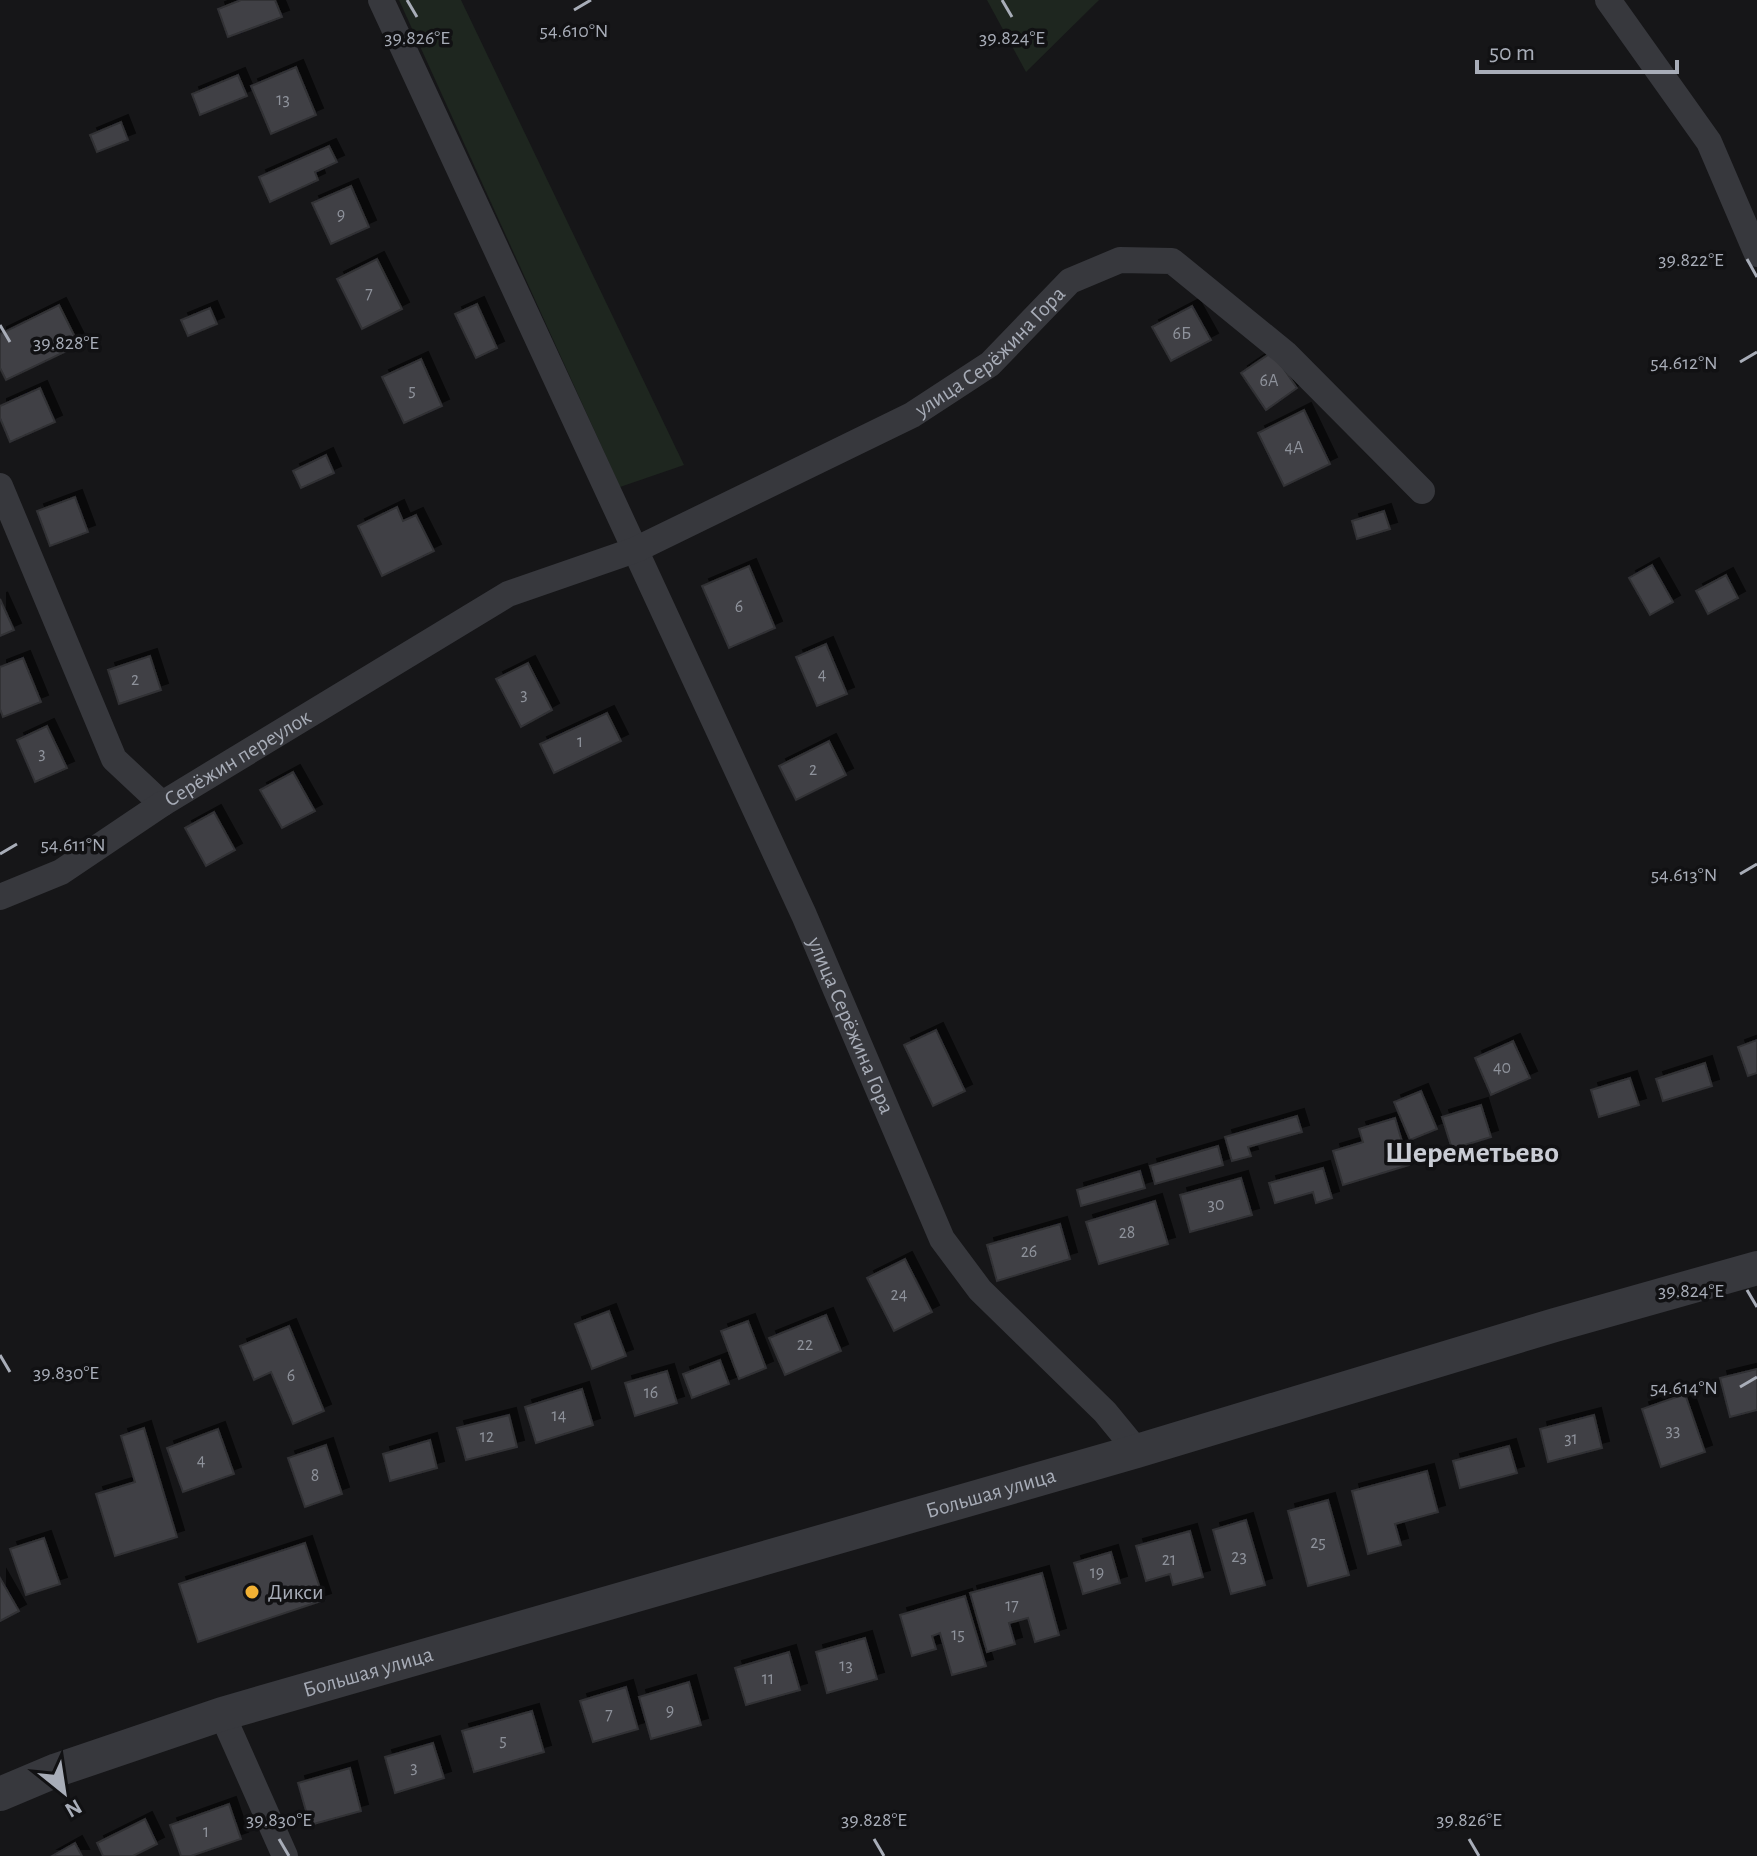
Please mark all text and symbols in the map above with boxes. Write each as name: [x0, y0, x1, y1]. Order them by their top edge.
text: 54.610°N: [540, 21, 608, 41]
scale bar: [1477, 24, 1677, 74]
text: 39.826°E: [384, 28, 450, 48]
text: 39.824°E: [979, 28, 1045, 48]
text: 50 m: [1489, 41, 1535, 65]
house number: 13: [276, 91, 290, 109]
house number: 9: [337, 206, 345, 224]
text: 39.822°E: [1658, 250, 1724, 270]
street label: улица Серёжина Гора: [910, 282, 1069, 421]
house number: 7: [365, 285, 373, 303]
house number: 6Б: [1173, 325, 1191, 343]
text: 39.828°E: [33, 333, 99, 353]
text: 54.612°N: [1650, 353, 1718, 373]
house number: 6А: [1259, 372, 1279, 390]
house number: 5: [408, 382, 416, 400]
house number: 4А: [1284, 439, 1304, 457]
house number: 6: [735, 598, 743, 616]
house number: 4: [818, 666, 827, 684]
house number: 2: [131, 671, 139, 689]
house number: 3: [520, 686, 528, 704]
street label: Серёжин переулок: [160, 705, 315, 811]
house number: 1: [577, 733, 583, 751]
house number: 3: [38, 745, 46, 763]
house number: 2: [809, 761, 817, 779]
text: 54.611°N: [40, 835, 106, 855]
text: 54.613°N: [1651, 865, 1717, 885]
street label: улица Серёжина Гора: [803, 933, 898, 1117]
house number: 40: [1493, 1059, 1511, 1077]
district label: Шереметьево: [1385, 1138, 1559, 1168]
house number: 30: [1208, 1196, 1224, 1214]
house number: 28: [1119, 1224, 1135, 1242]
house number: 26: [1021, 1243, 1037, 1261]
text: 39.824°E: [1658, 1281, 1724, 1301]
house number: 24: [891, 1286, 908, 1304]
house number: 22: [797, 1336, 813, 1354]
text: 39.830°E: [33, 1363, 99, 1383]
house number: 6: [287, 1367, 295, 1385]
text: 54.614°N: [1650, 1378, 1718, 1398]
house number: 16: [644, 1384, 658, 1402]
house number: 14: [552, 1407, 567, 1425]
house number: 33: [1666, 1422, 1680, 1440]
house number: 12: [480, 1428, 494, 1446]
house number: 31: [1564, 1430, 1578, 1448]
house number: 4: [197, 1452, 206, 1470]
street label: Большая улица: [923, 1464, 1058, 1522]
house number: 8: [311, 1467, 319, 1485]
house number: 25: [1310, 1534, 1326, 1552]
house number: 23: [1231, 1548, 1247, 1566]
house number: 21: [1162, 1551, 1176, 1569]
house number: 19: [1090, 1564, 1104, 1582]
place label: Дикси: [268, 1581, 324, 1603]
marker: Дикси: [243, 1583, 261, 1601]
house number: 17: [1005, 1597, 1019, 1615]
house number: 15: [951, 1626, 965, 1644]
street label: Большая улица: [301, 1643, 435, 1701]
house number: 13: [839, 1657, 853, 1675]
house number: 11: [762, 1670, 774, 1688]
house number: 9: [666, 1702, 674, 1720]
house number: 7: [605, 1706, 613, 1724]
house number: 5: [499, 1732, 507, 1750]
north arrow: [24, 1752, 104, 1832]
house number: 3: [410, 1759, 418, 1777]
text: N: [61, 1795, 86, 1822]
text: 39.830°E: [246, 1810, 312, 1830]
text: 39.828°E: [841, 1810, 907, 1830]
text: 39.826°E: [1436, 1810, 1502, 1830]
house number: 1: [203, 1823, 209, 1841]

